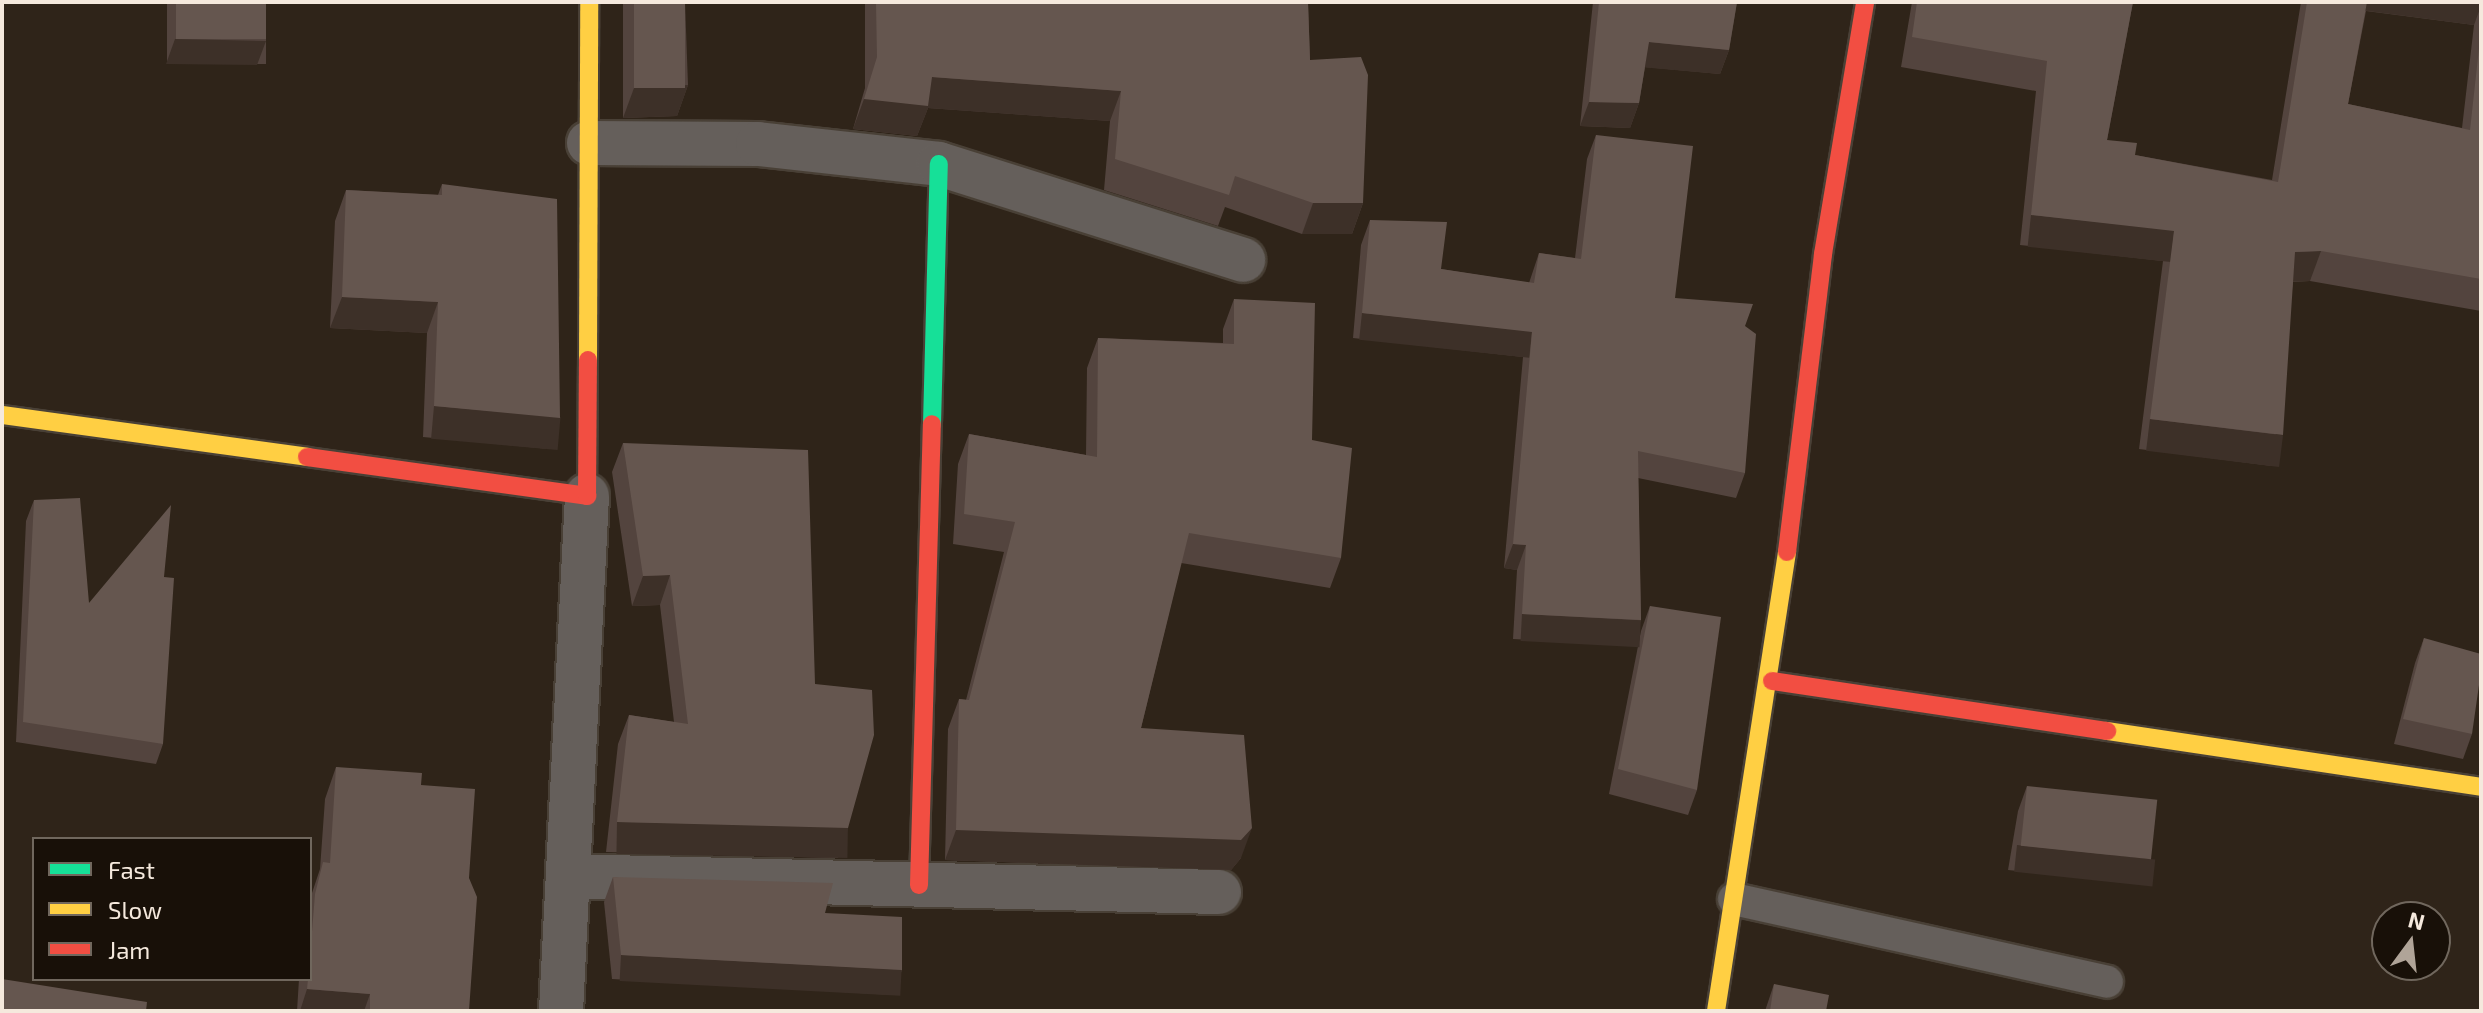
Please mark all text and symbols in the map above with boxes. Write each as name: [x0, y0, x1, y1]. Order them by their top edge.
legend: [32, 837, 312, 981]
text: Fast: [108, 855, 155, 884]
text: Slow: [108, 895, 162, 924]
north arrow: [2371, 901, 2451, 981]
text: N: [2406, 905, 2428, 934]
text: Jam: [108, 935, 150, 964]

